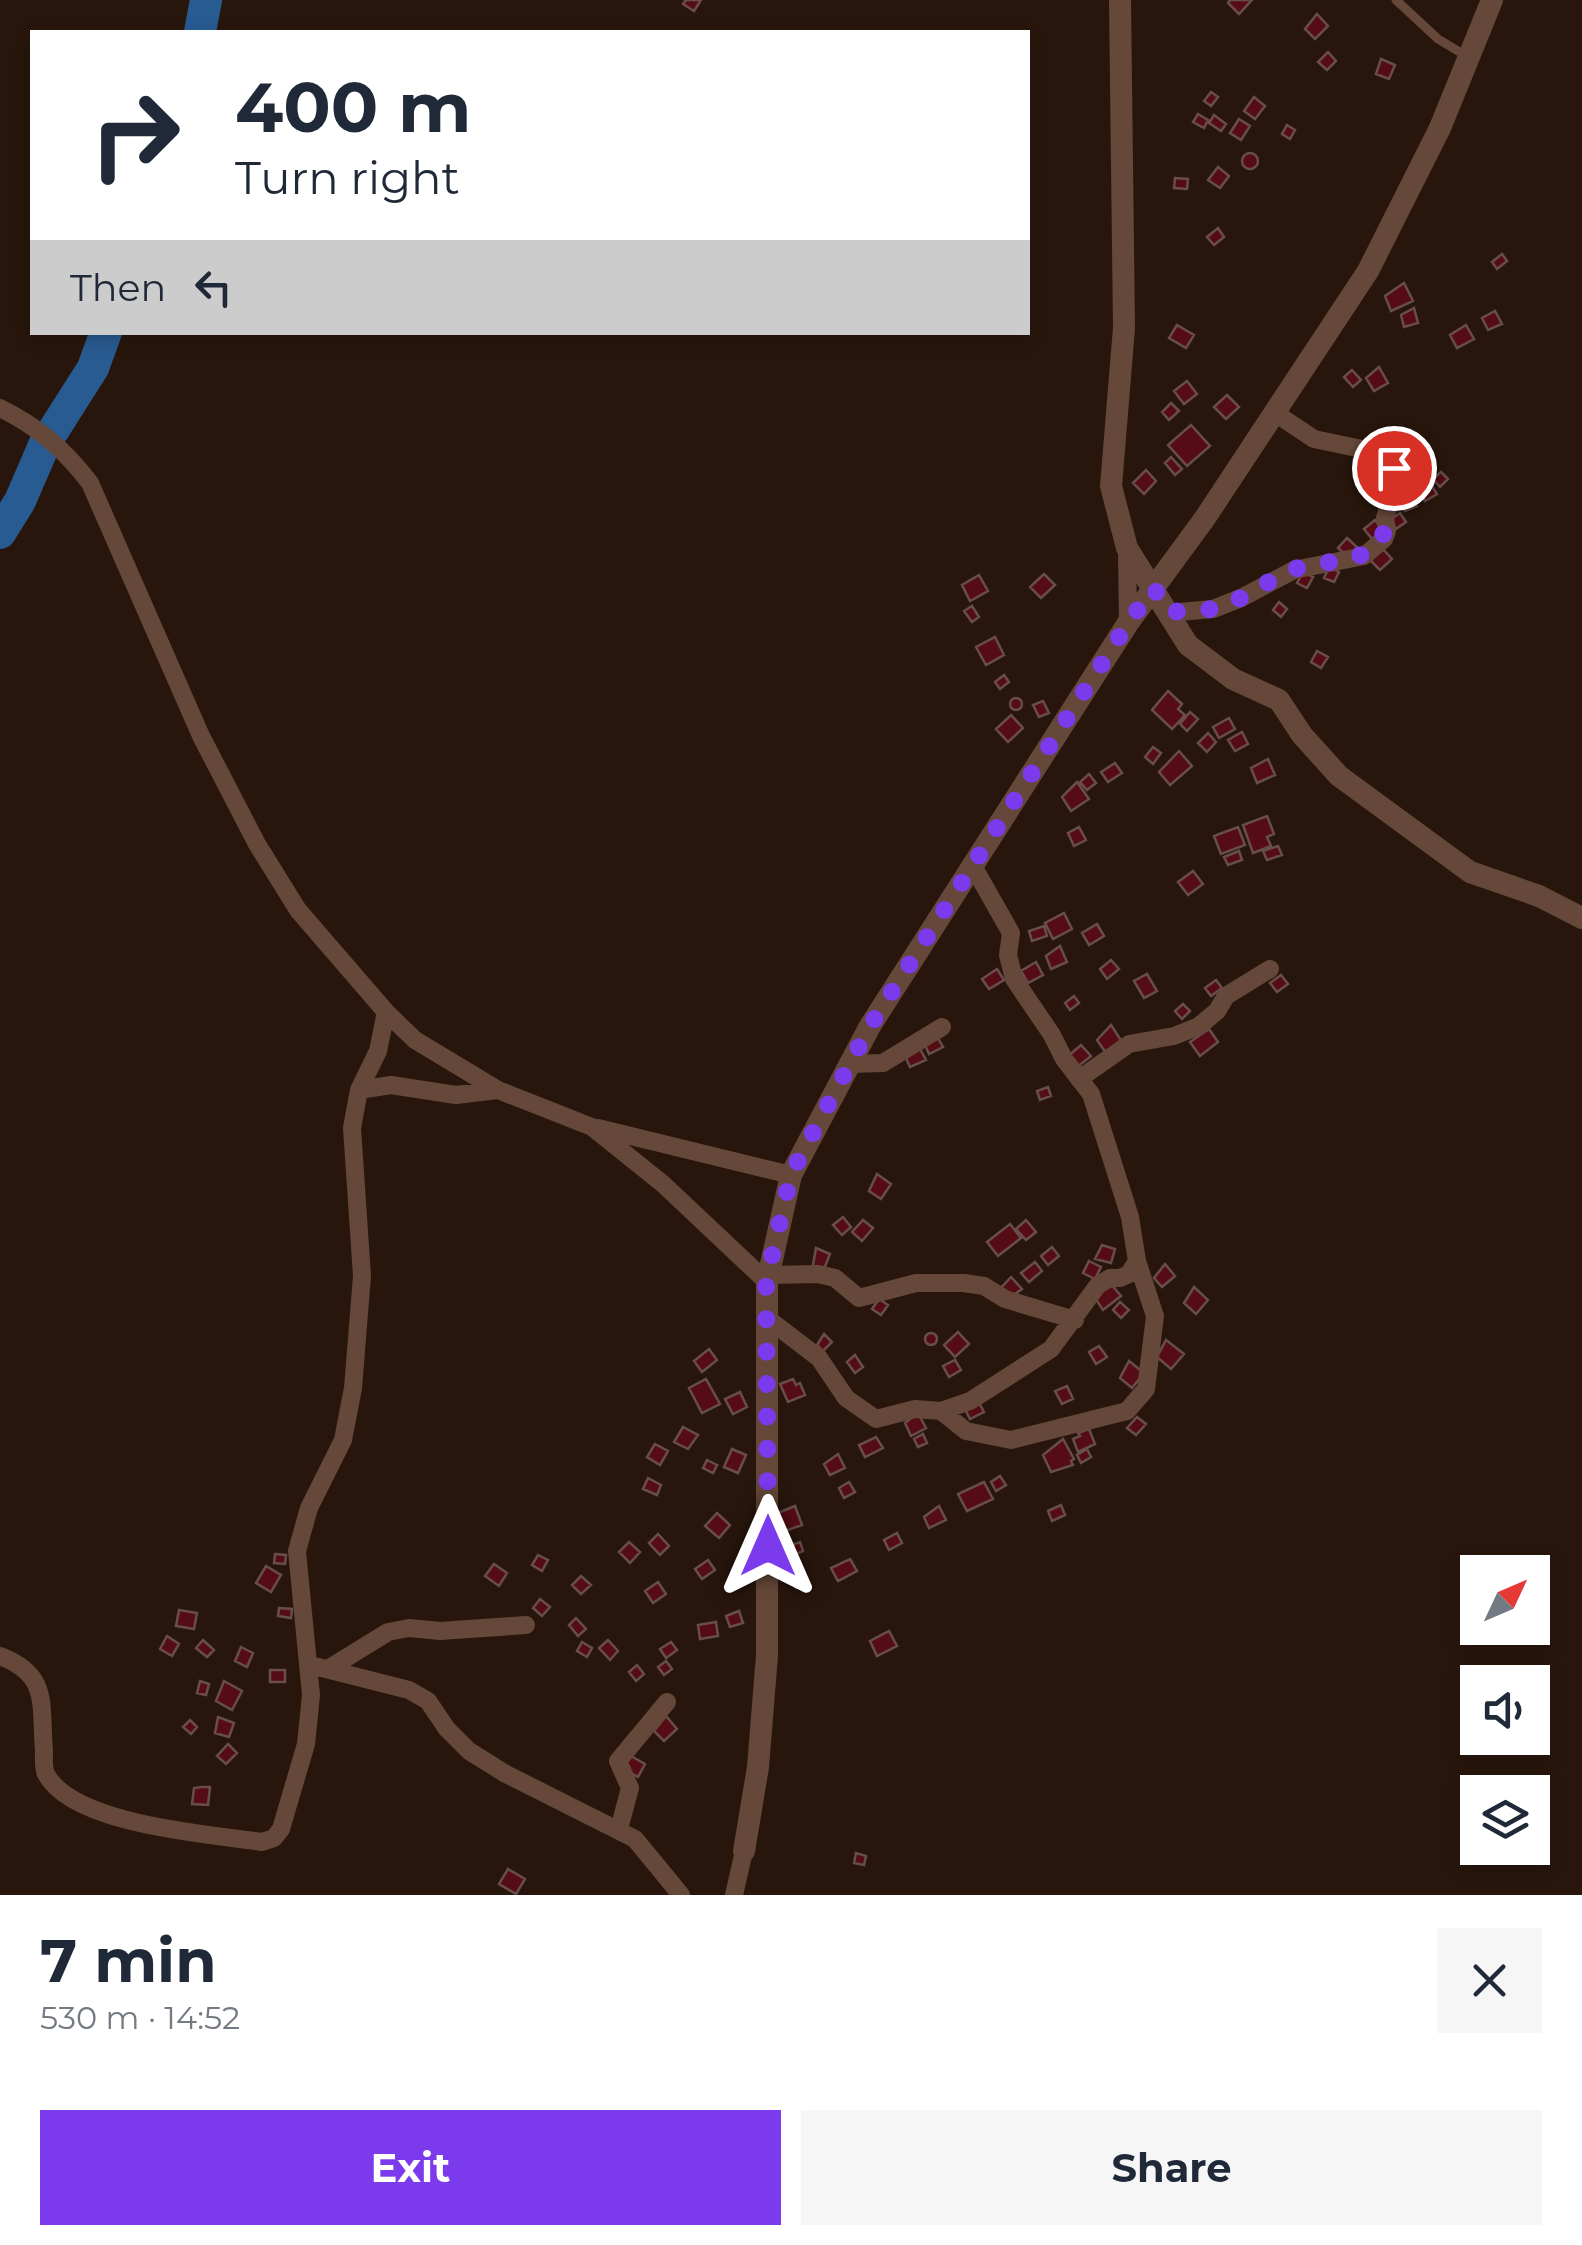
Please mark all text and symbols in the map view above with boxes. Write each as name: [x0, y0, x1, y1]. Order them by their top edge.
text: 400 m: [235, 64, 472, 150]
icon: right: [70, 70, 200, 200]
text: Turn right: [235, 150, 460, 205]
icon: left: [186, 260, 241, 315]
text: Then: [70, 264, 166, 311]
pin: [1352, 426, 1437, 511]
icon: arrive: [1367, 441, 1422, 496]
position arrow: [716, 1494, 820, 1598]
north arrow: [1460, 1555, 1550, 1645]
map controls: [1460, 1555, 1550, 1865]
button: sound: [1460, 1665, 1550, 1755]
button: layers: [1460, 1775, 1550, 1865]
text: 7 min: [40, 1924, 217, 1997]
button: close: [1437, 1928, 1542, 2033]
text: 530 m · 14:52: [40, 1998, 240, 2037]
button: Exit: [40, 2110, 781, 2225]
button: Share: [801, 2110, 1542, 2225]

